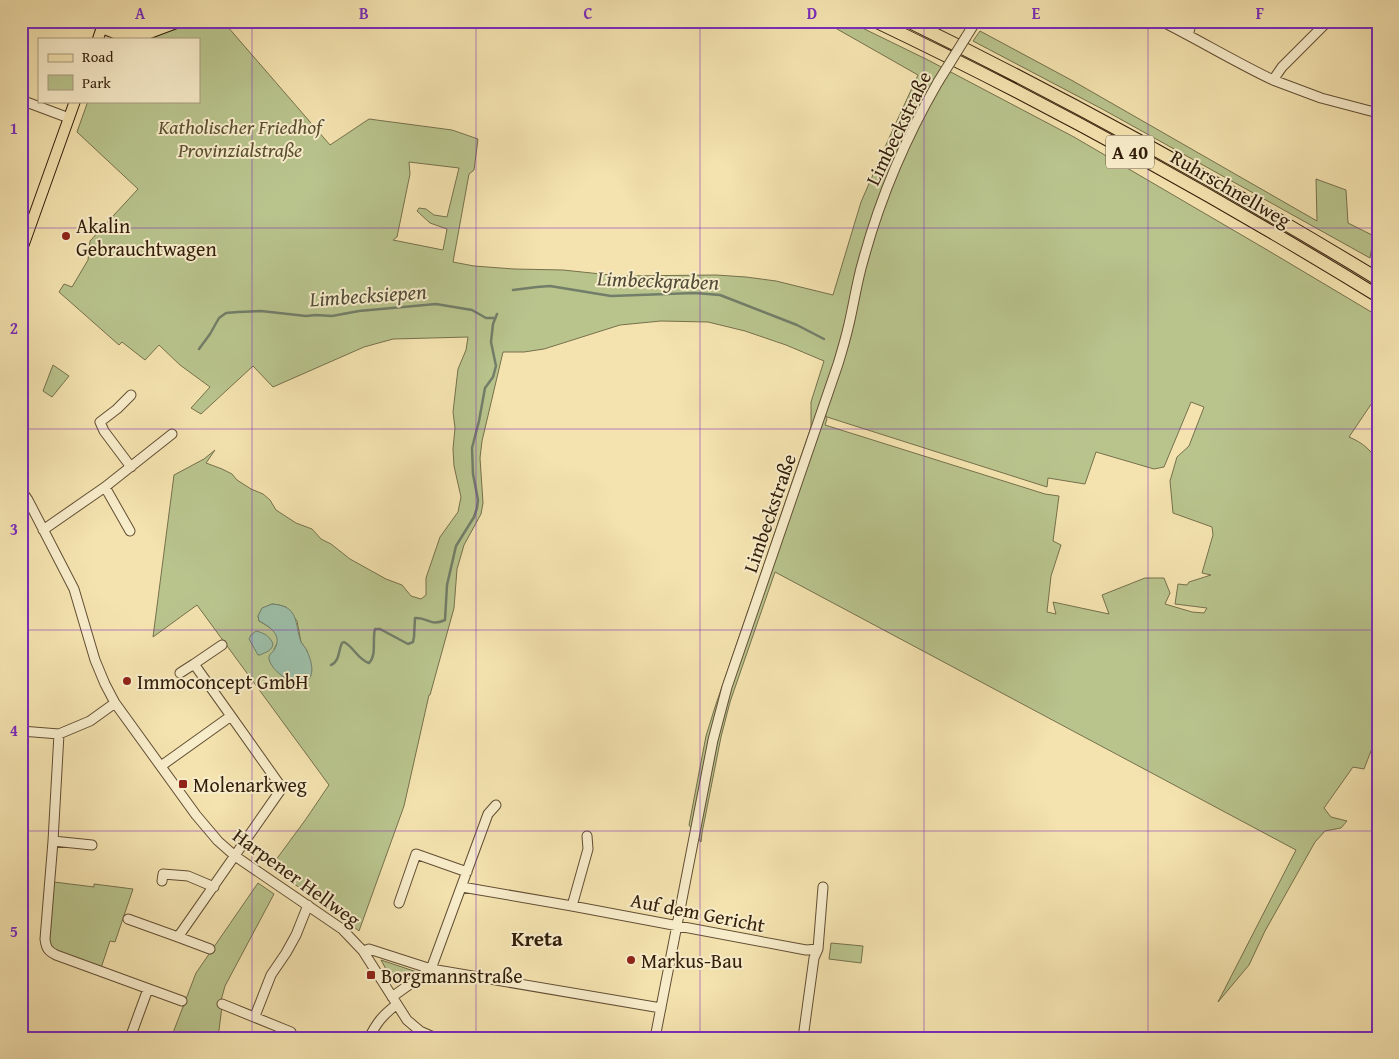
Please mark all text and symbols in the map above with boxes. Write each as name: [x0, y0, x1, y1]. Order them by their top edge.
text: A: [135, 1, 146, 25]
text: B: [359, 1, 369, 25]
text: C: [583, 1, 593, 25]
text: D: [807, 1, 817, 25]
text: E: [1032, 1, 1041, 25]
text: F: [1256, 1, 1264, 25]
legend: [38, 38, 200, 102]
text: Road: [82, 46, 113, 67]
street label: Limbeckstraße: [858, 66, 938, 190]
text: Park: [82, 72, 111, 93]
park label: Katholischer Friedhof Provinzialstraße: [157, 112, 326, 164]
text: 1: [10, 116, 18, 140]
road number: A 40: [1106, 136, 1154, 168]
street label: Ruhrschnellweg: [1165, 142, 1297, 234]
place label: Akalin Gebrauchtwagen: [76, 211, 217, 263]
marker: Akalin Gebrauchtwagen: [60, 230, 72, 242]
water label: Limbeckgraben: [595, 262, 720, 298]
water label: Limbecksiepen: [307, 275, 428, 315]
text: 2: [10, 316, 18, 340]
street label: Limbeckstraße: [735, 450, 803, 576]
text: 3: [10, 517, 18, 541]
place label: Immoconcept GmbH: [137, 667, 309, 696]
marker: Immoconcept GmbH: [121, 675, 133, 687]
text: 4: [10, 718, 18, 742]
place label: Molenarkweg: [193, 770, 307, 799]
marker: Molenarkweg: [177, 778, 189, 790]
street label: Harpener Hellweg: [227, 821, 367, 933]
street label: Auf dem Gericht: [628, 885, 768, 939]
text: 5: [10, 919, 18, 943]
district label: Kreta: [511, 923, 563, 954]
place label: Markus-Bau: [641, 946, 743, 975]
marker: Markus-Bau: [625, 954, 637, 966]
place label: Borgmannstraße: [381, 961, 523, 990]
marker: Borgmannstraße: [365, 969, 377, 981]

